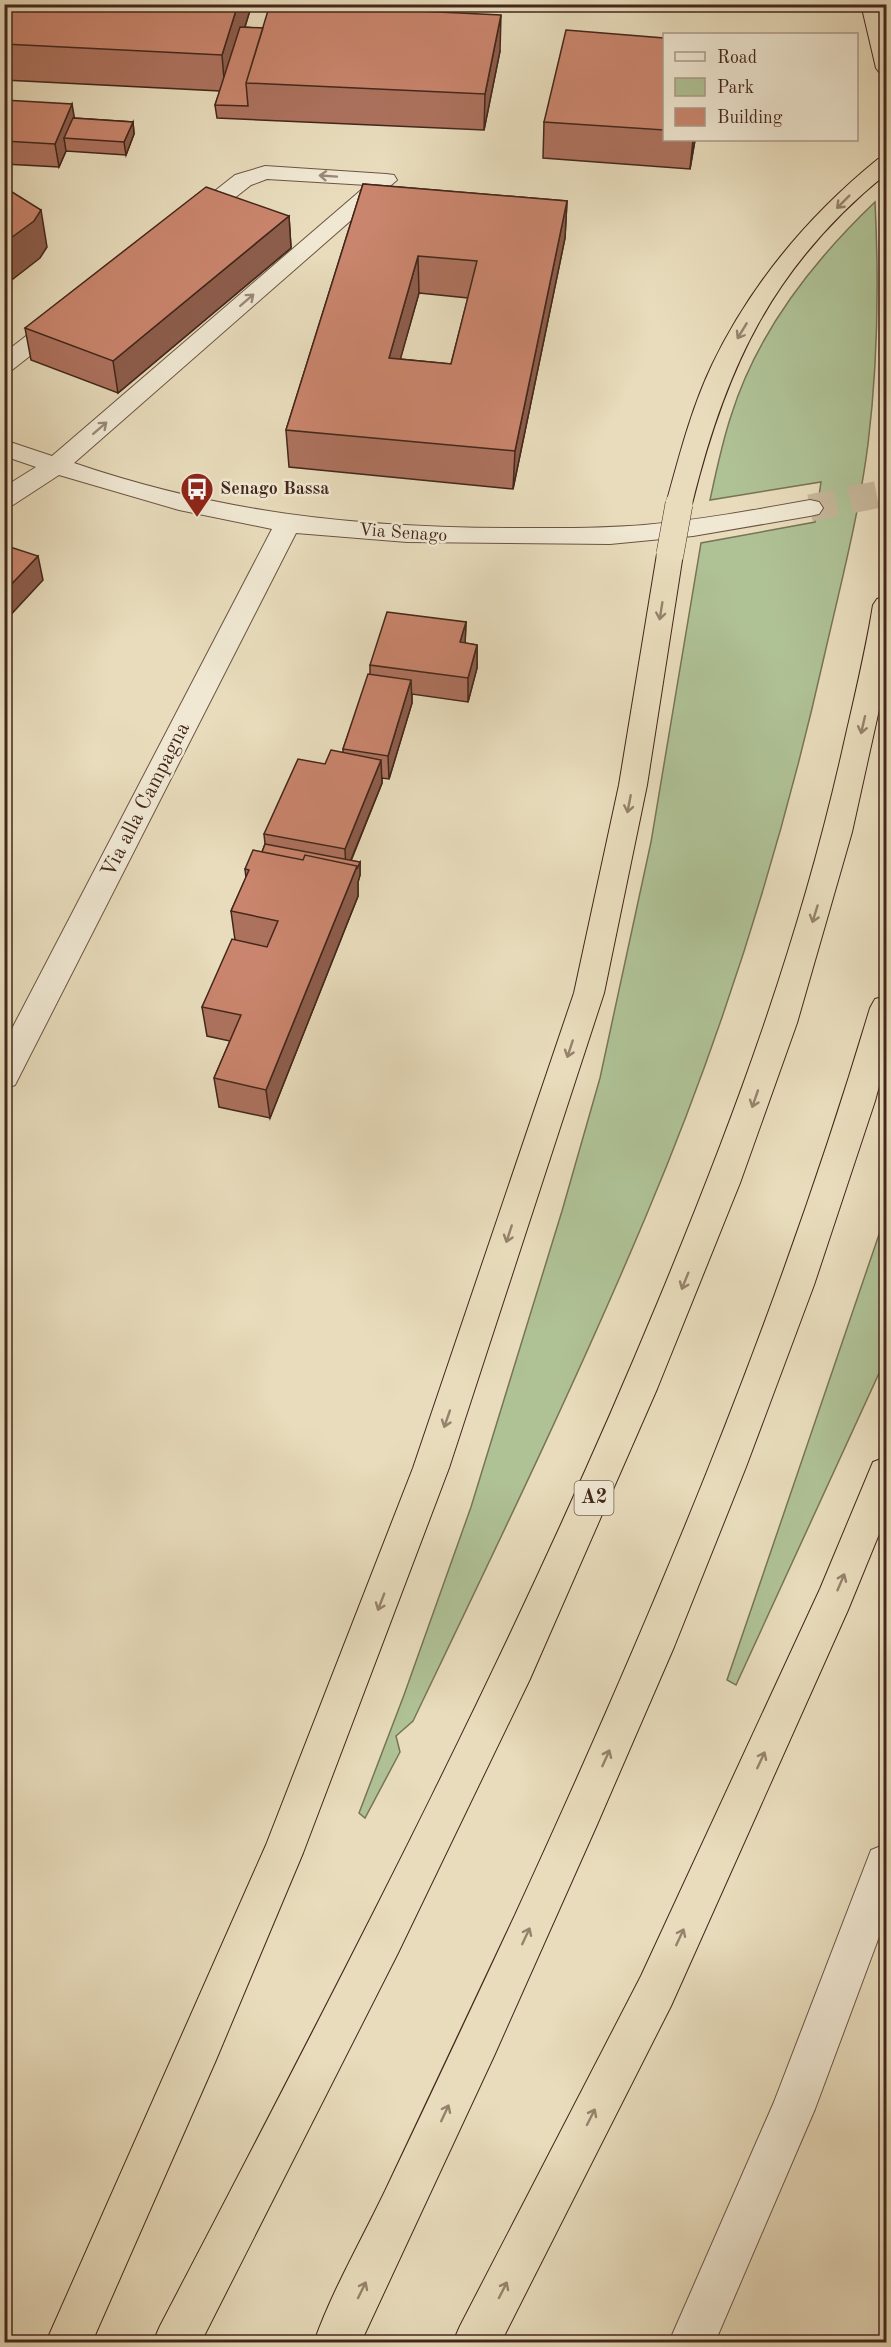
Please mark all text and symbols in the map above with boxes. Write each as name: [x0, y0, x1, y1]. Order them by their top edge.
legend: [663, 33, 858, 141]
text: Road: [717, 49, 757, 67]
text: Park: [717, 79, 754, 97]
text: Building: [717, 109, 783, 127]
one-way arrow: [318, 170, 338, 181]
one-way arrow: [835, 195, 850, 210]
one-way arrow: [239, 293, 254, 307]
one-way arrow: [735, 322, 747, 339]
one-way arrow: [92, 421, 107, 435]
bus stop icon: Senago Bassa: [179, 471, 215, 518]
place label: Senago Bassa: [220, 480, 329, 498]
street label: Via Senago: [358, 521, 448, 545]
one-way arrow: [655, 601, 666, 621]
one-way arrow: [856, 715, 868, 734]
street label: Via alla Campagna: [98, 719, 194, 881]
one-way arrow: [623, 793, 634, 813]
one-way arrow: [809, 904, 820, 923]
one-way arrow: [564, 1039, 575, 1058]
one-way arrow: [749, 1089, 760, 1108]
one-way arrow: [503, 1224, 514, 1243]
one-way arrow: [678, 1271, 689, 1290]
one-way arrow: [441, 1409, 452, 1428]
road number: A2: [574, 1481, 614, 1515]
one-way arrow: [836, 1573, 847, 1592]
one-way arrow: [374, 1592, 385, 1611]
one-way arrow: [601, 1749, 612, 1768]
one-way arrow: [756, 1752, 768, 1770]
one-way arrow: [522, 1927, 533, 1945]
one-way arrow: [675, 1929, 687, 1947]
one-way arrow: [439, 2105, 451, 2123]
one-way arrow: [586, 2108, 598, 2126]
one-way arrow: [357, 2281, 368, 2299]
one-way arrow: [497, 2282, 509, 2300]

